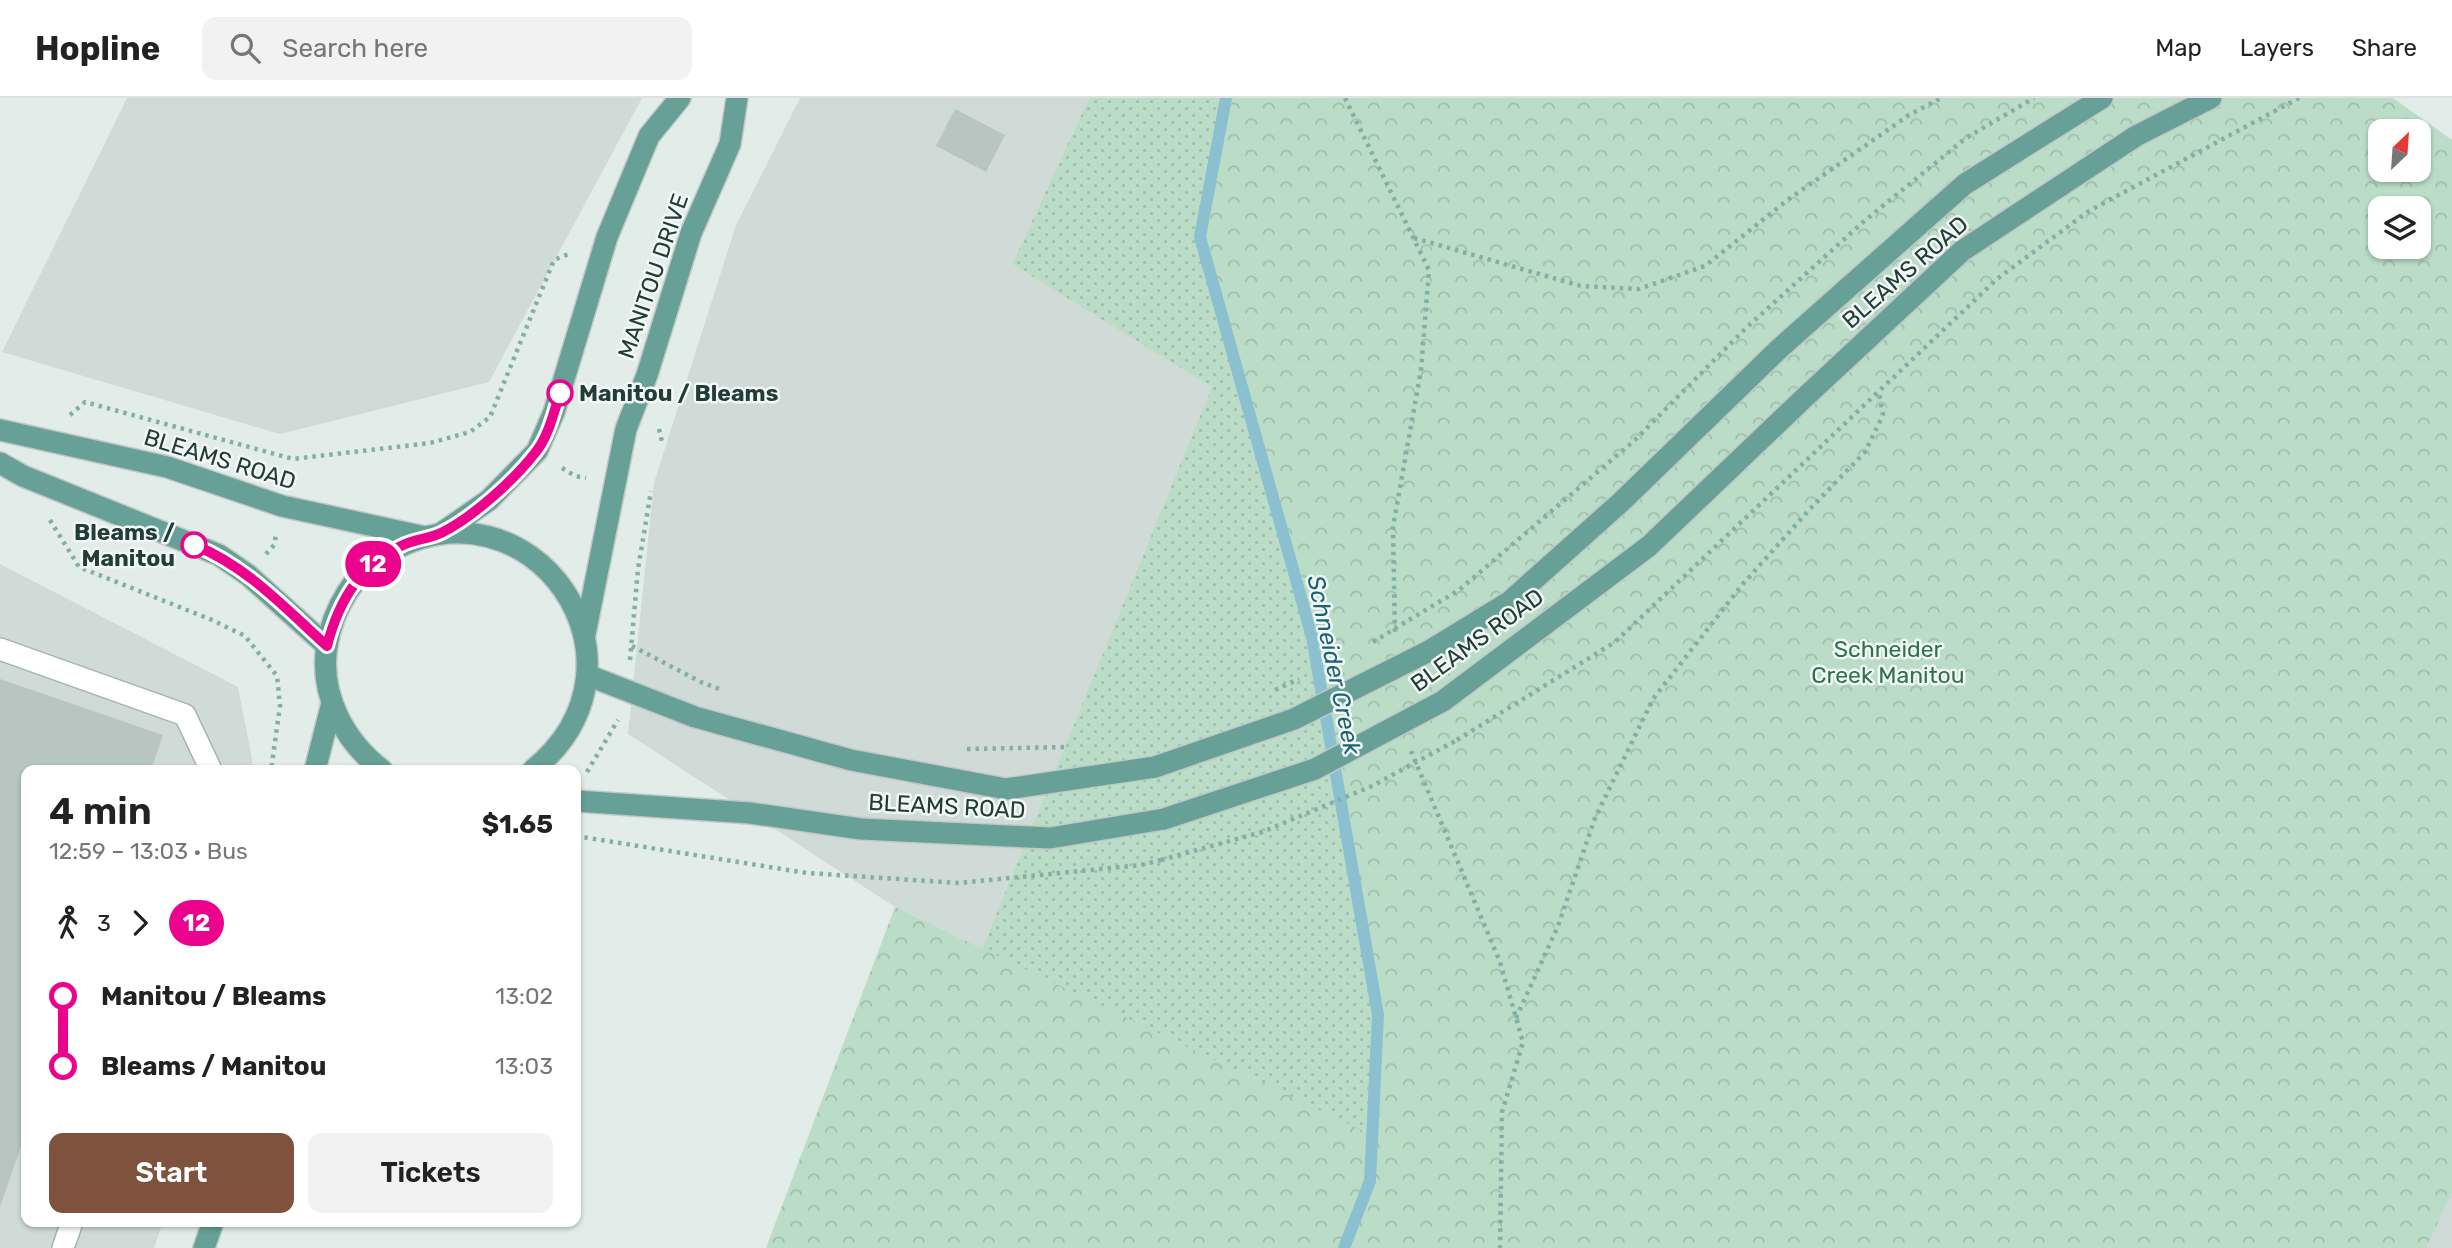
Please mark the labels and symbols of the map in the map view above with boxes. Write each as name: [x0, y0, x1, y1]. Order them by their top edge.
north arrow: [2368, 119, 2431, 182]
street label: MANITOU DRIVE: [612, 190, 694, 362]
street label: BLEAMS ROAD: [1836, 210, 1974, 334]
place label: Manitou / Bleams: [579, 379, 779, 407]
marker: Manitou / Bleams: [547, 380, 573, 406]
street label: BLEAMS ROAD: [141, 423, 299, 495]
place label: Bleams / Manitou: [74, 518, 175, 572]
marker: Bleams / Manitou: [181, 532, 207, 558]
line badge: 12: [342, 541, 404, 587]
water label: Schneider Creek: [1301, 573, 1367, 758]
street label: BLEAMS ROAD: [1405, 582, 1549, 698]
park label: Schneider Creek Manitou: [1811, 635, 1965, 689]
street label: BLEAMS ROAD: [868, 788, 1026, 824]

